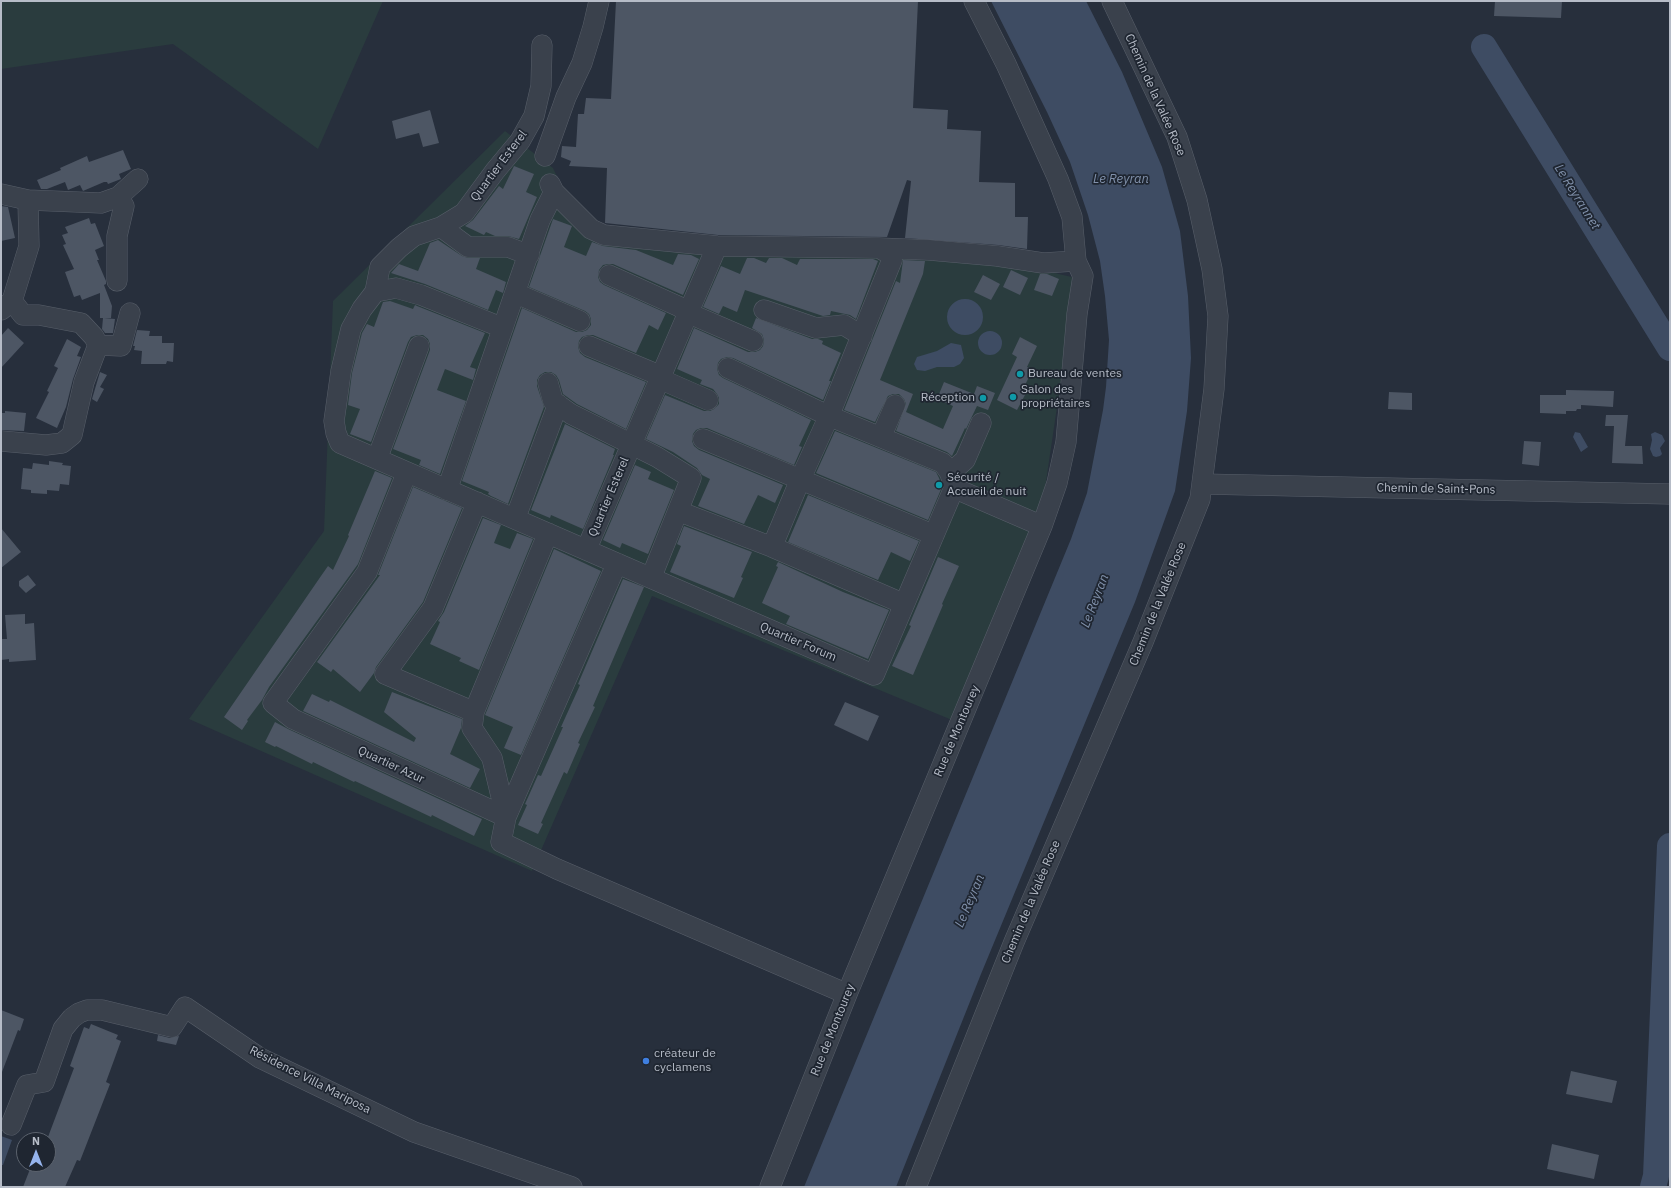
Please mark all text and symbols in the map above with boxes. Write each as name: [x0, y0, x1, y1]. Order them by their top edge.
street label: Chemin de la Valée Rose: [1122, 32, 1188, 158]
street label: Quartier Esterel: [468, 128, 530, 204]
water label: Le Reyrannet: [1551, 161, 1603, 233]
water label: Le Reyran: [1093, 171, 1149, 187]
place label: Bureau de ventes: [1028, 367, 1122, 381]
marker: Bureau de ventes: [1015, 369, 1025, 379]
place label: Salon des propriétaires: [1021, 383, 1090, 411]
place label: Réception: [921, 391, 975, 405]
marker: Salon des propriétaires: [1008, 392, 1018, 402]
marker: Réception: [978, 393, 988, 403]
street label: Quartier Esterel: [586, 455, 632, 539]
place label: Sécurité / Accueil de nuit: [947, 471, 1026, 499]
marker: Sécurité / Accueil de nuit: [934, 480, 944, 490]
street label: Chemin de Saint-Pons: [1377, 481, 1495, 497]
street label: Chemin de la Valée Rose: [1127, 540, 1189, 668]
water label: Le Reyran: [1078, 572, 1112, 630]
street label: Quartier Forum: [757, 619, 839, 665]
street label: Rue de Montourey: [931, 683, 983, 779]
street label: Quartier Azur: [355, 743, 427, 787]
street label: Chemin de la Valée Rose: [999, 838, 1063, 966]
water label: Le Reyran: [952, 872, 988, 930]
street label: Rue de Montourey: [808, 982, 858, 1078]
street label: Résidence Villa Mariposa: [247, 1043, 373, 1117]
place label: créateur de cyclamens: [654, 1047, 716, 1075]
marker: créateur de cyclamens: [641, 1056, 651, 1066]
north arrow: [16, 1132, 56, 1172]
text: N: [32, 1134, 40, 1148]

